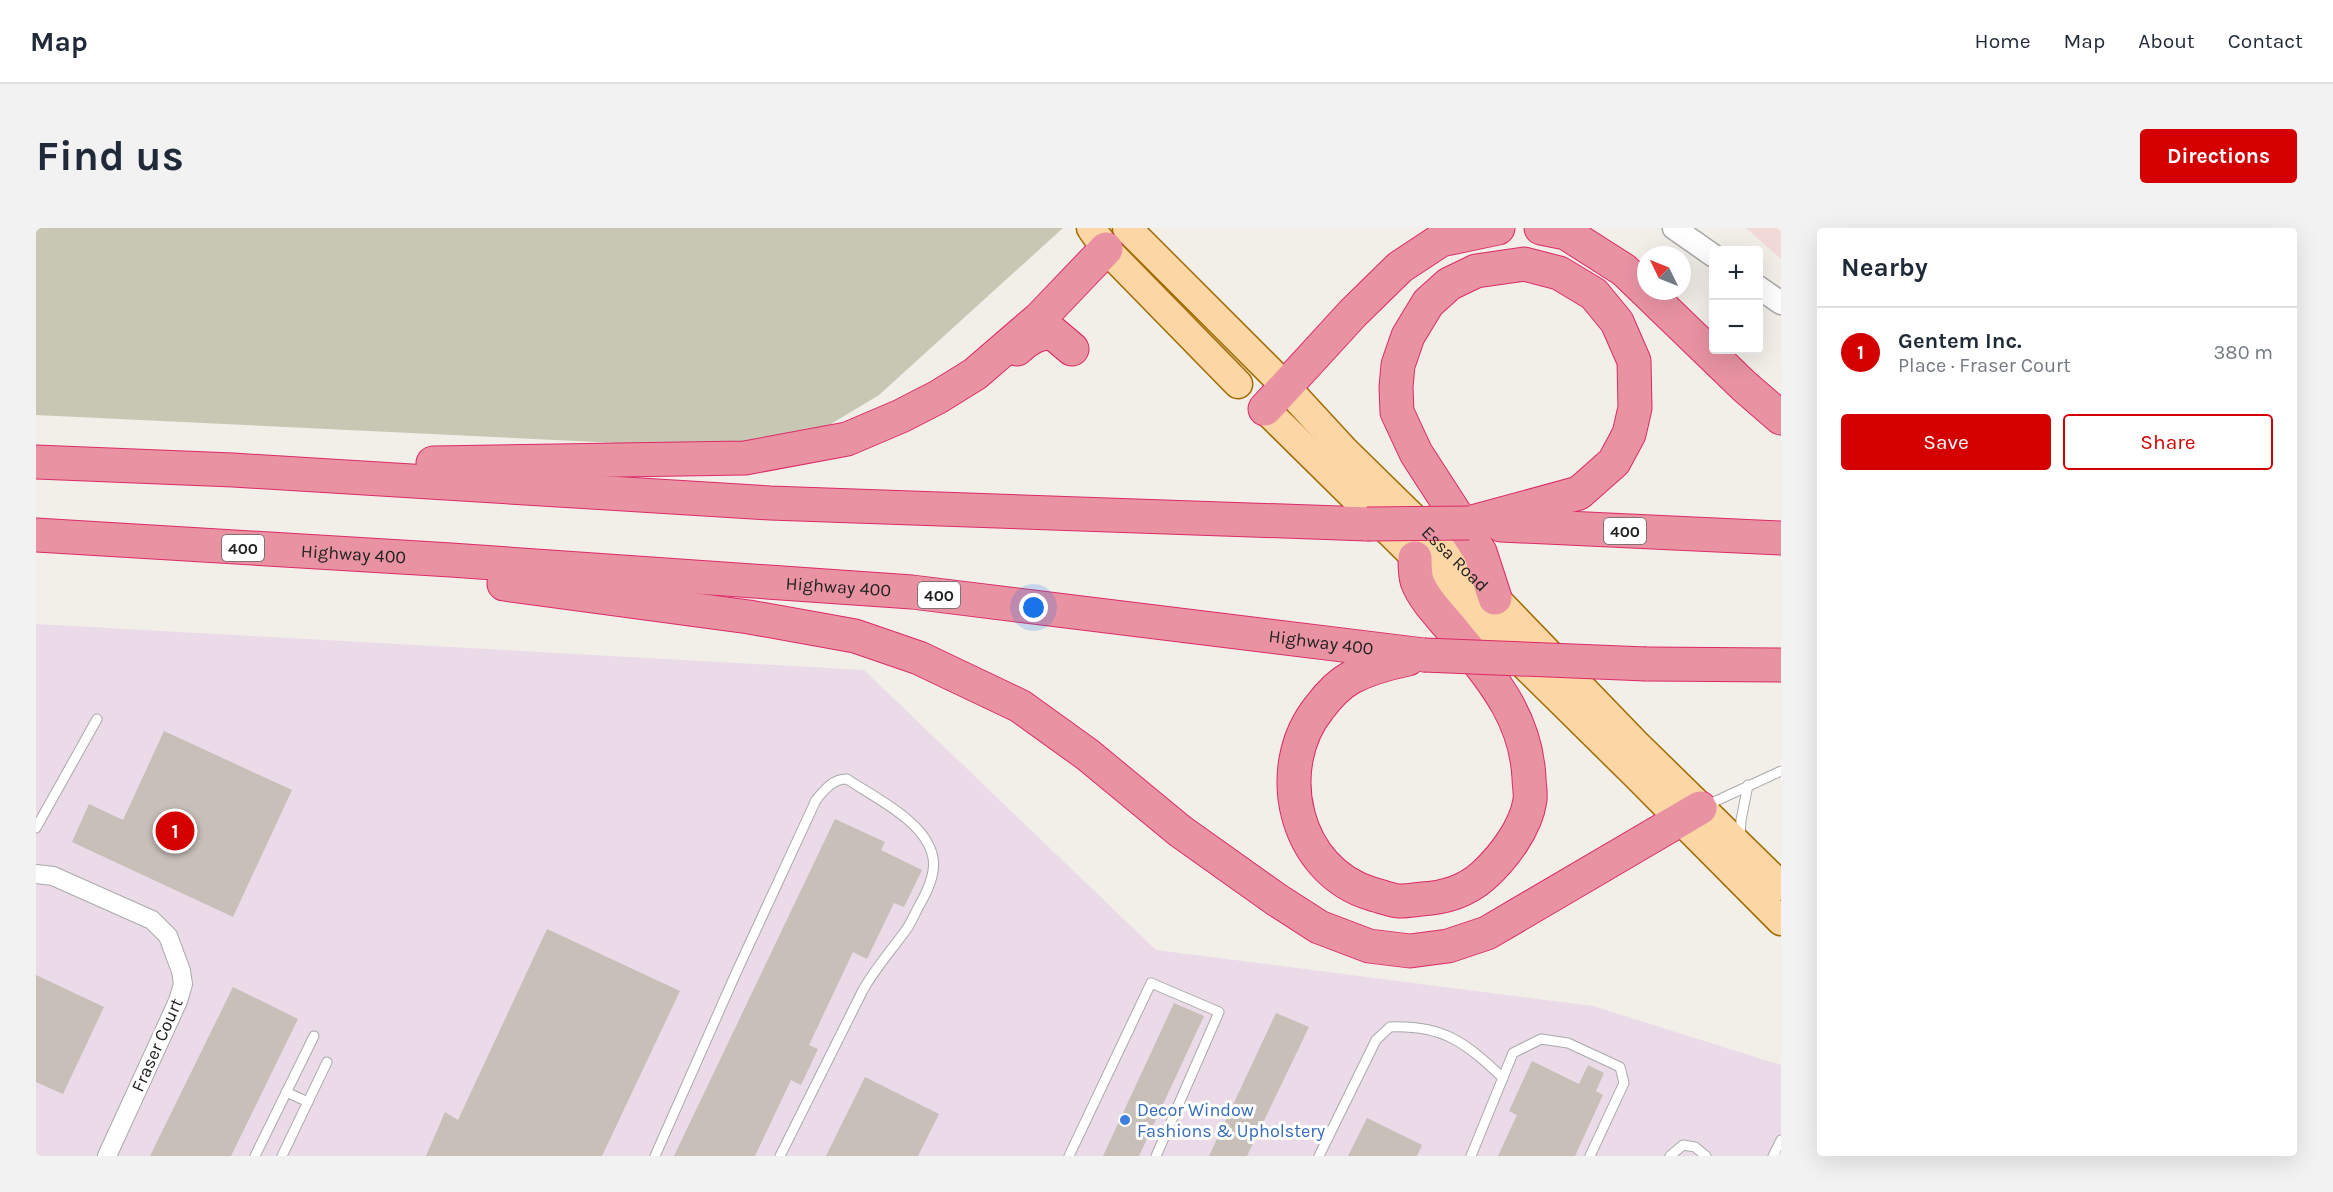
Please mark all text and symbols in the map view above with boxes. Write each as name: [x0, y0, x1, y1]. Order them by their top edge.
text: Map: [30, 25, 88, 58]
text: Home: [1975, 29, 2031, 53]
text: Map: [2064, 29, 2105, 53]
text: About: [2138, 29, 2195, 53]
text: Contact: [2228, 29, 2303, 53]
button: Directions: [2140, 129, 2297, 183]
text: Find us: [36, 131, 184, 181]
north arrow: [1637, 246, 1691, 300]
map controls: [1709, 246, 1763, 354]
button: +: [1709, 246, 1763, 300]
text: Nearby: [1841, 252, 1928, 283]
button: −: [1709, 300, 1763, 354]
text: Gentem Inc.: [1898, 328, 2022, 354]
text: 1: [1857, 341, 1864, 364]
text: 380 m: [2214, 341, 2273, 364]
text: Place · Fraser Court: [1898, 354, 2071, 377]
button: Save: [1841, 414, 2051, 470]
button: Share: [2063, 414, 2273, 470]
road number: 400: [1604, 518, 1646, 544]
street label: Essa Road: [1417, 521, 1493, 596]
road number: 400: [222, 535, 264, 561]
street label: Highway 400: [300, 540, 407, 568]
street label: Highway 400: [785, 572, 892, 602]
road number: 400: [918, 582, 960, 608]
your location: [1019, 593, 1048, 622]
street label: Highway 400: [1267, 625, 1375, 660]
pin: 1: [156, 808, 194, 854]
street label: Fraser Court: [127, 994, 188, 1095]
place label: Decor Window Fashions & Upholstery: [1137, 1099, 1326, 1142]
marker: Decor Window Fashions & Upholstery: [1118, 1113, 1132, 1127]

